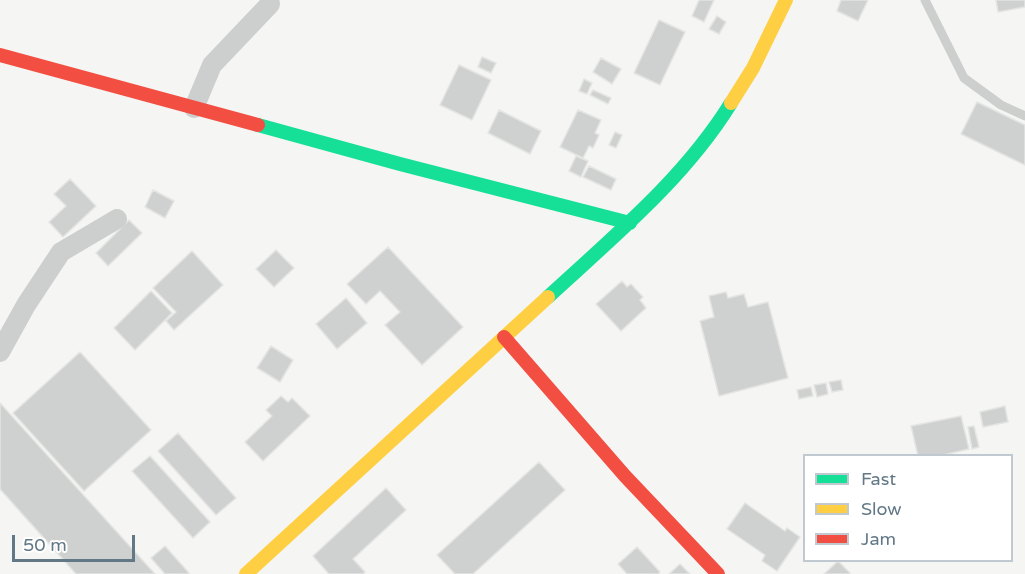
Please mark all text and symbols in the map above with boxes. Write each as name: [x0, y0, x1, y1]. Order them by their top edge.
legend: [803, 454, 1013, 562]
text: Fast: [861, 468, 896, 490]
text: Slow: [861, 498, 902, 520]
scale bar: [15, 523, 138, 561]
text: Jam: [861, 528, 896, 550]
text: 50 m: [23, 534, 67, 556]

